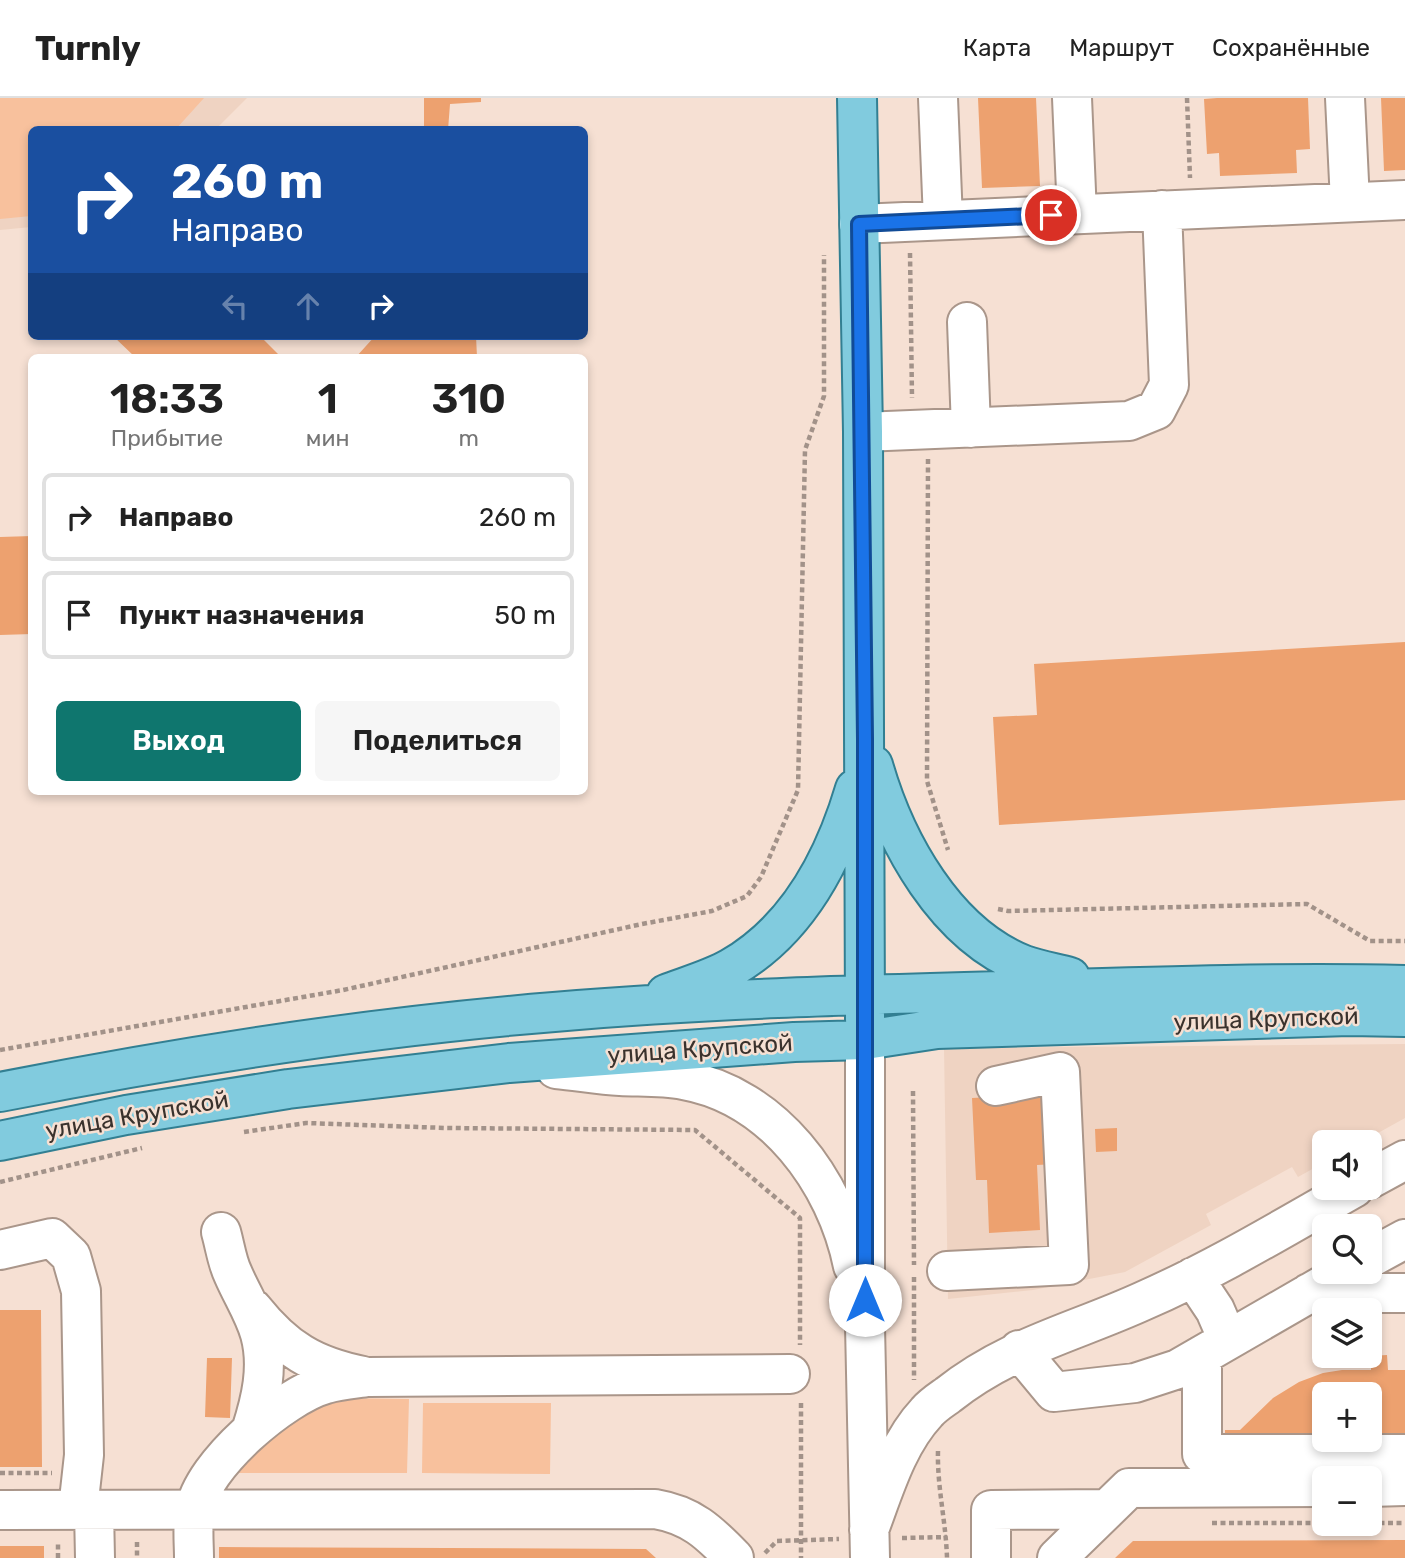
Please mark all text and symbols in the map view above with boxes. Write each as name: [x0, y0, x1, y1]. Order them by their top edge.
text: Turnly: [35, 29, 141, 68]
text: Карта: [963, 34, 1031, 62]
text: Маршрут: [1069, 34, 1174, 62]
text: Сохранённые: [1212, 34, 1370, 62]
text: 260 m: [171, 152, 323, 210]
icon: right: [56, 154, 147, 245]
pin: [1021, 185, 1081, 245]
icon: arrive: [1032, 196, 1070, 234]
text: Направо: [171, 211, 304, 249]
icon: left: [216, 287, 254, 325]
icon: ahead: [289, 287, 327, 325]
icon: right: [362, 287, 400, 325]
text: 18:33: [110, 374, 224, 424]
text: 1: [318, 374, 338, 424]
text: 310: [431, 374, 506, 424]
text: Прибытие: [111, 424, 223, 452]
text: мин: [306, 424, 350, 452]
text: m: [459, 424, 479, 452]
icon: right: [60, 498, 98, 536]
text: Направо: [119, 502, 233, 533]
text: 260 m: [479, 502, 556, 533]
icon: arrive: [60, 596, 98, 634]
text: Пункт назначения: [119, 600, 364, 631]
text: 50 m: [495, 600, 556, 631]
button: Выход: [56, 701, 301, 781]
button: Поделиться: [315, 701, 560, 781]
street label: улица Крупской: [1173, 1002, 1359, 1036]
street label: улица Крупской: [607, 1029, 793, 1069]
street label: улица Крупской: [43, 1085, 231, 1145]
map controls: [1312, 1130, 1382, 1536]
button: sound: [1312, 1130, 1382, 1200]
button: search: [1312, 1214, 1382, 1284]
position arrow: [828, 1263, 902, 1337]
button: layers: [1312, 1298, 1382, 1368]
button: +: [1312, 1382, 1382, 1452]
button: −: [1312, 1466, 1382, 1536]

